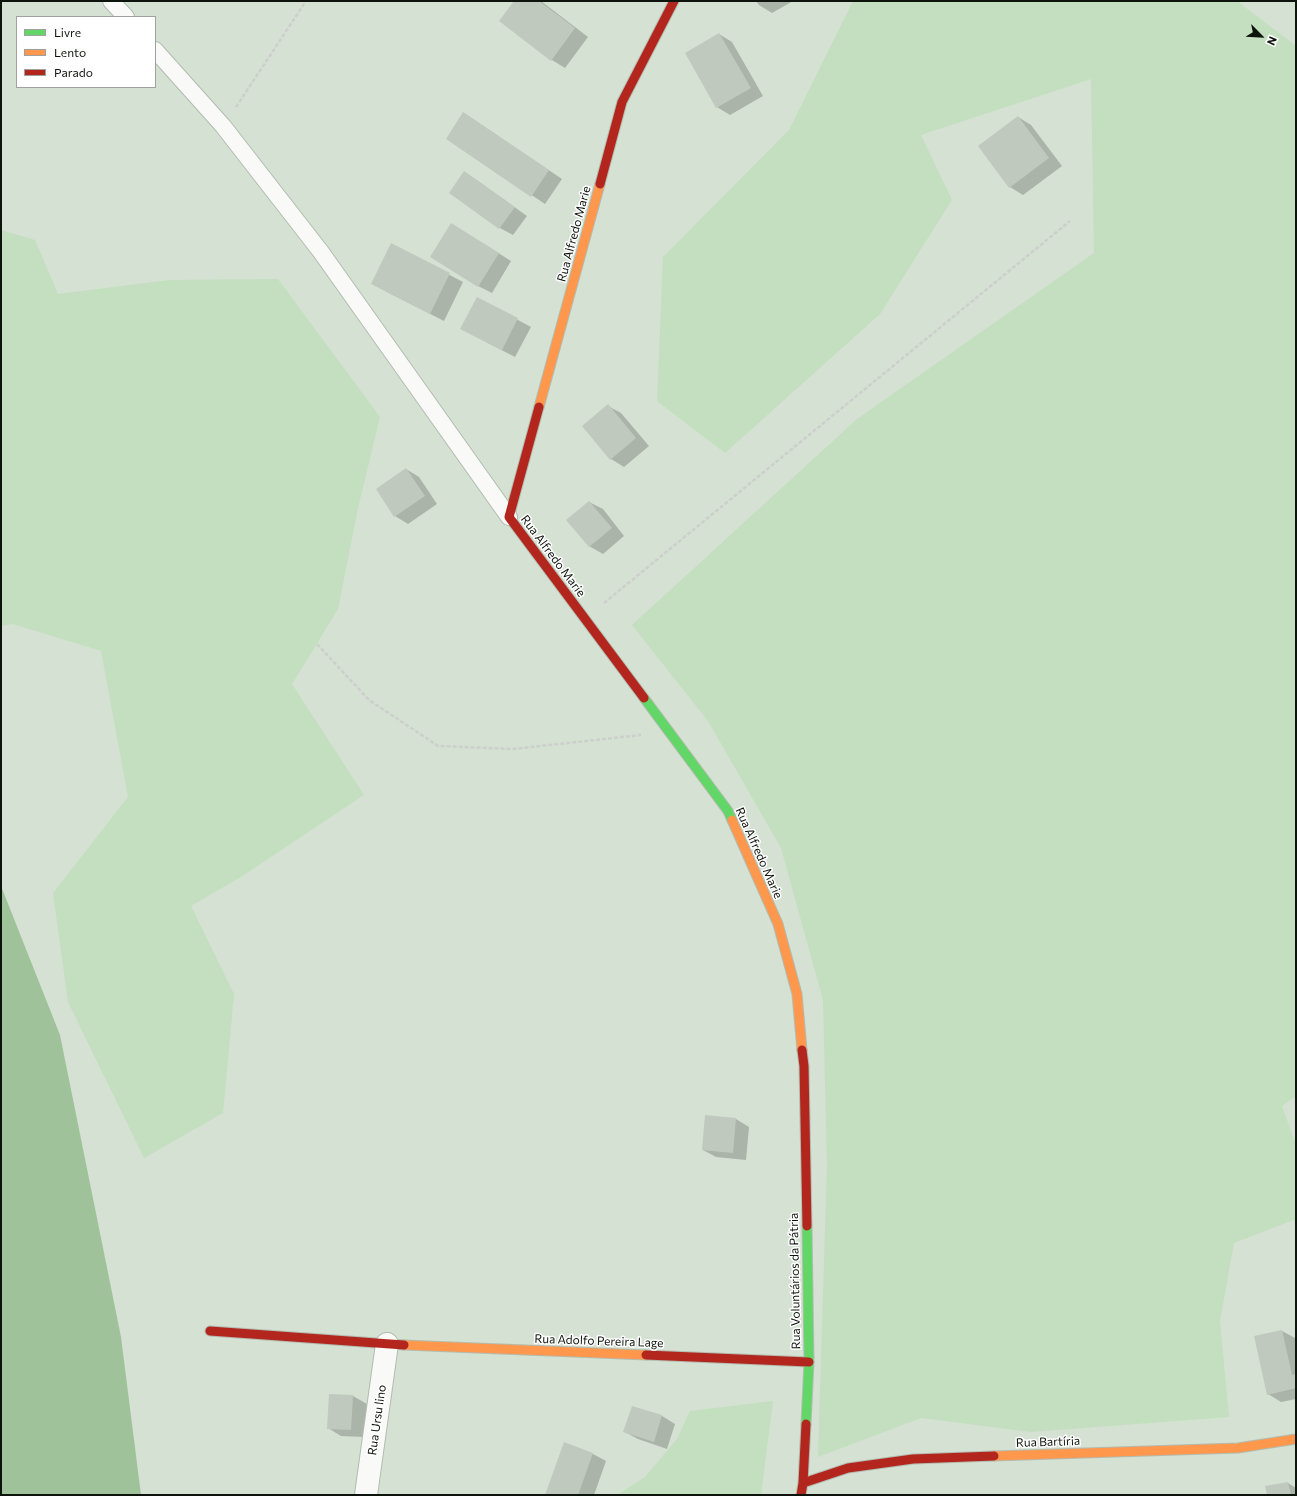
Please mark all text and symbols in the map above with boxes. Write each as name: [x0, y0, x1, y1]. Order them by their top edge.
legend: [16, 16, 156, 88]
north arrow: [1241, 16, 1281, 56]
text: Livre: [54, 25, 81, 39]
text: N: [1265, 35, 1280, 47]
text: Lento: [54, 45, 86, 59]
text: Parado: [54, 65, 93, 79]
street label: Rua Alfredo Marie: [554, 185, 594, 283]
street label: Rua Alfredo Marie: [518, 512, 588, 600]
street label: Rua Alfredo Marie: [732, 805, 786, 901]
street label: Rua Voluntários da Pátria: [787, 1213, 803, 1349]
street label: Rua Adolfo Pereira Lage: [534, 1332, 664, 1350]
street label: Rua Ursu lino: [365, 1384, 389, 1456]
street label: Rua Bartíria: [1016, 1434, 1080, 1450]

